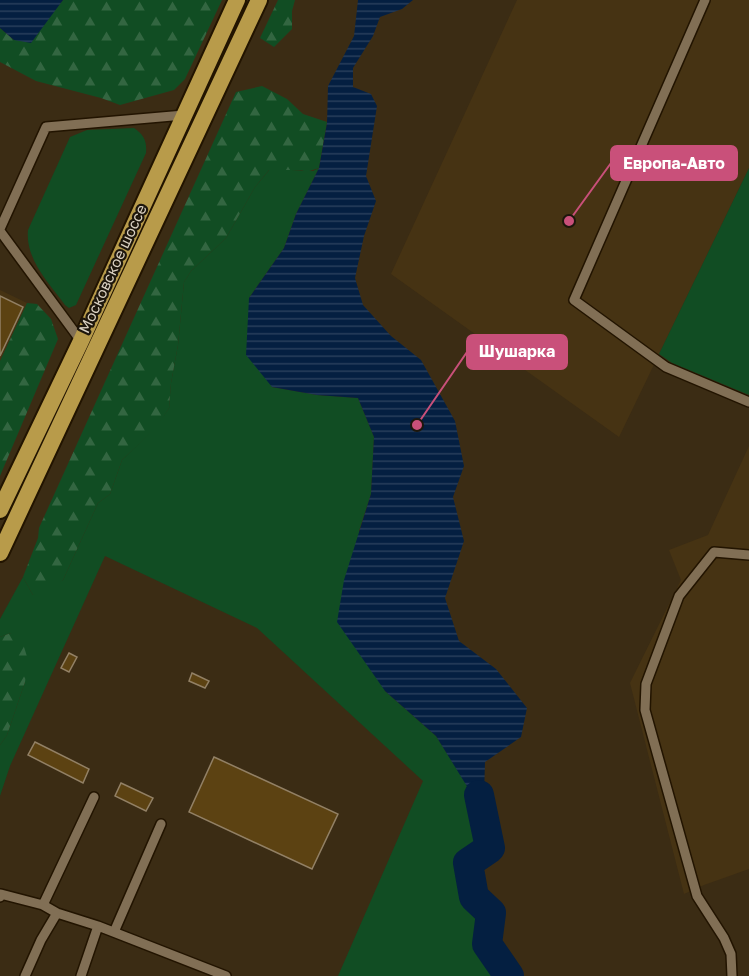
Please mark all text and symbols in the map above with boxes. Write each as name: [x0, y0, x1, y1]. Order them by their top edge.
callout: Европа-Авто: [611, 146, 737, 180]
text: Европа-Авто: [623, 153, 725, 173]
street label: Московское шоссе: [74, 201, 150, 336]
callout: Шушарка: [467, 335, 567, 369]
text: Шушарка: [479, 341, 555, 361]

